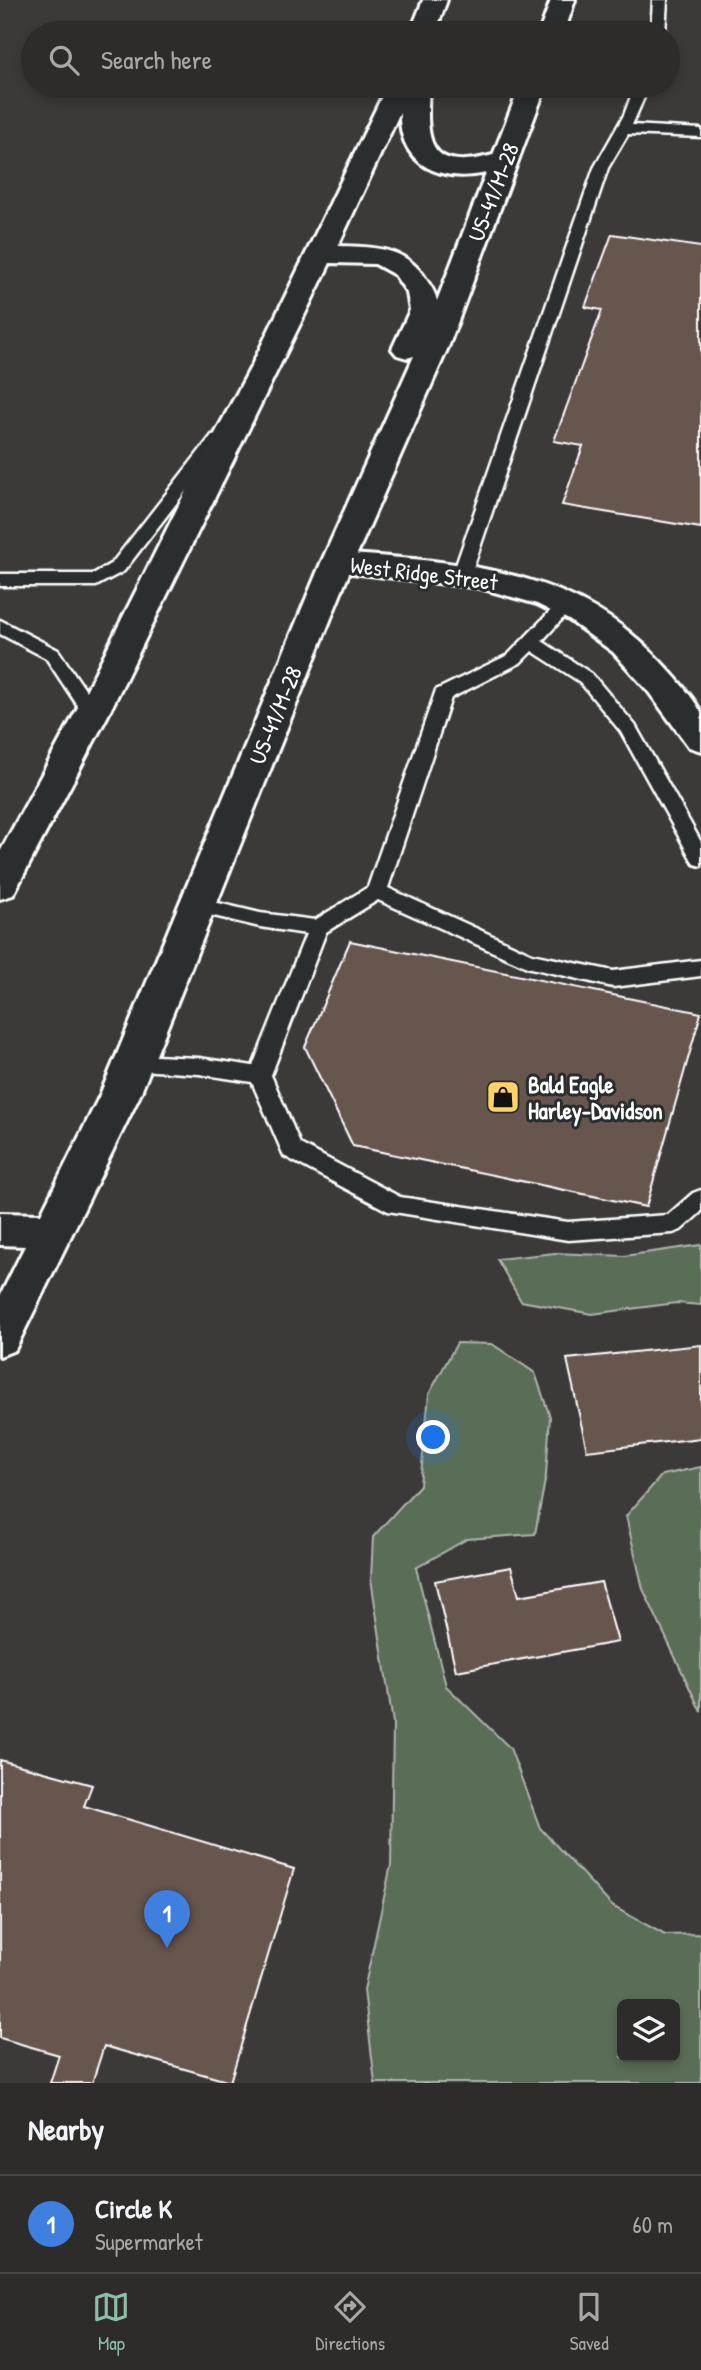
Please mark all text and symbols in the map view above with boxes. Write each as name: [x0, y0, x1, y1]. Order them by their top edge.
search box: [21, 21, 680, 98]
icon: search: [45, 41, 83, 79]
text: Search here: [101, 42, 212, 77]
street label: US-41/M-28: [460, 138, 526, 246]
street label: West Ridge Street: [349, 549, 500, 598]
street label: US-41/M-28: [241, 661, 309, 769]
place label: Bald Eagle Harley-Davidson: [528, 1069, 663, 1127]
shop icon: Bald Eagle Harley-Davidson: [484, 1078, 522, 1116]
your location: [416, 1420, 450, 1454]
pin: 1: [144, 1890, 190, 1948]
map controls: [617, 1999, 680, 2062]
button: layers: [617, 1999, 680, 2062]
text: Nearby: [28, 2109, 104, 2149]
text: Circle K: [95, 2191, 172, 2226]
text: 1: [47, 2209, 55, 2240]
text: 60 m: [633, 2209, 673, 2240]
text: Supermarket: [95, 2226, 203, 2257]
tab: Map: [92, 2288, 130, 2356]
tab: Directions: [315, 2288, 385, 2356]
tab: Saved: [570, 2288, 609, 2356]

